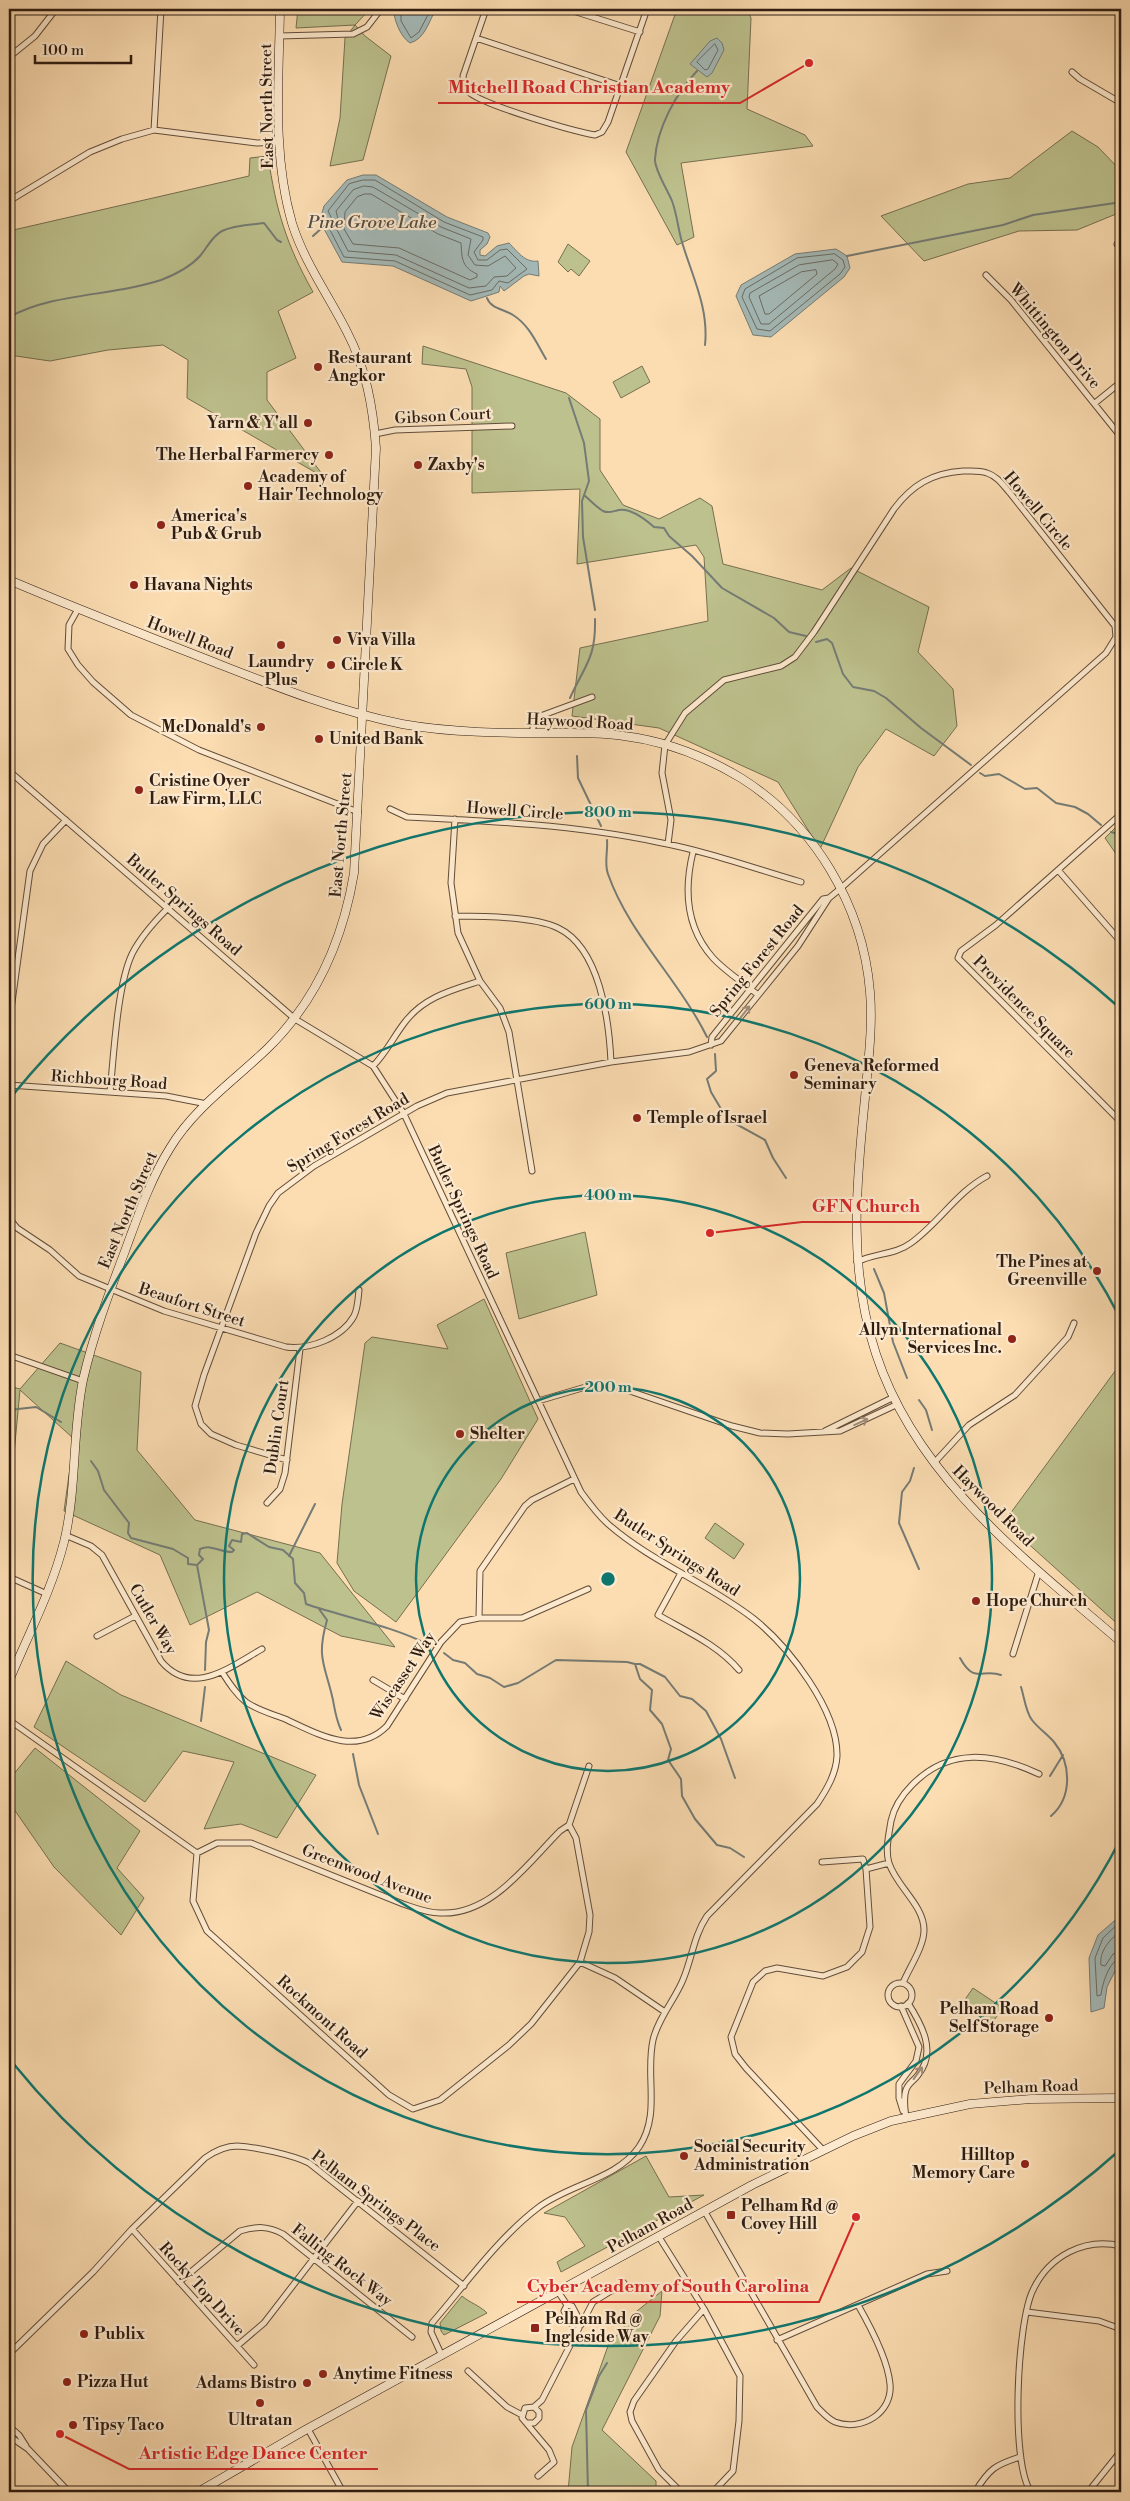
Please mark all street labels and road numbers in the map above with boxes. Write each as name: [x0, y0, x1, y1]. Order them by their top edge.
street label: East North Street: [256, 43, 278, 169]
street label: Whittington Drive: [1004, 278, 1105, 393]
street label: Gibson Court: [394, 403, 492, 429]
street label: Howell Circle: [999, 467, 1077, 555]
street label: Howell Road: [144, 612, 236, 664]
street label: Haywood Road: [526, 709, 634, 735]
street label: East North Street: [326, 771, 356, 898]
street label: Howell Circle: [466, 798, 564, 824]
street label: Butler Springs Road: [122, 849, 245, 960]
street label: Spring Forest Road: [706, 901, 808, 1021]
street label: Providence Square: [969, 952, 1079, 1062]
street label: Richbourg Road: [50, 1066, 168, 1094]
street label: Spring Forest Road: [283, 1089, 413, 1177]
street label: Butler Springs Road: [423, 1141, 503, 1282]
street label: East North Street: [94, 1148, 162, 1272]
street label: Beaufort Street: [135, 1278, 248, 1332]
street label: Dublin Court: [260, 1378, 294, 1476]
street label: Haywood Road: [948, 1461, 1038, 1551]
street label: Butler Springs Road: [610, 1504, 743, 1601]
street label: Cutler Way: [125, 1580, 181, 1658]
street label: Wiscasset Way: [365, 1628, 440, 1725]
street label: Greenwood Avenue: [299, 1840, 435, 1908]
street label: Rockmont Road: [273, 1971, 371, 2063]
street label: Pelham Road: [983, 2075, 1079, 2099]
street label: Pelham Springs Place: [307, 2146, 445, 2256]
street label: Pelham Road: [604, 2194, 696, 2258]
street label: Falling Rock Way: [288, 2219, 397, 2311]
street label: Rocky Top Drive: [155, 2238, 249, 2340]

